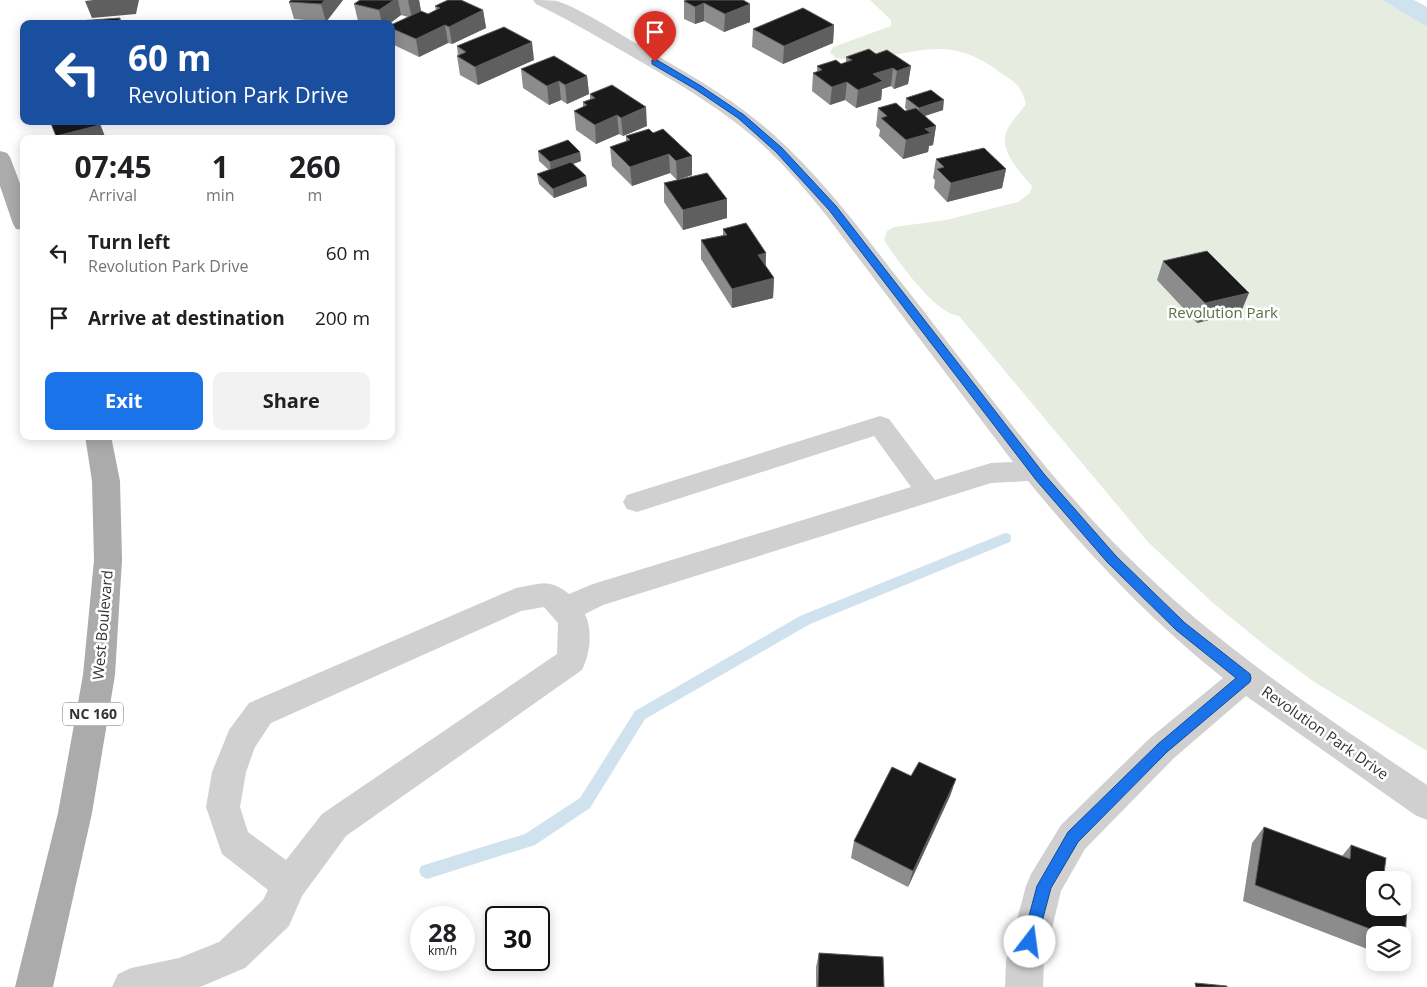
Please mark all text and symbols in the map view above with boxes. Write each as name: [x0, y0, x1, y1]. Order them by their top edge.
pin: [634, 11, 676, 62]
icon: arrive: [641, 18, 669, 46]
text: 60 m: [128, 34, 211, 81]
icon: left: [45, 40, 110, 105]
text: Revolution Park Drive: [128, 79, 349, 109]
text: 07:45: [74, 146, 152, 187]
text: 1: [212, 146, 229, 187]
text: 260: [289, 146, 341, 187]
text: Arrival: [89, 184, 137, 206]
text: min: [206, 184, 235, 206]
text: m: [307, 184, 322, 206]
text: Turn left: [88, 229, 170, 255]
icon: left: [45, 239, 73, 267]
text: 60 m: [326, 240, 370, 266]
text: Revolution Park Drive: [88, 255, 248, 277]
park label: Revolution Park: [1168, 302, 1278, 322]
icon: arrive: [45, 304, 73, 332]
text: Arrive at destination: [88, 305, 285, 331]
text: 200 m: [315, 305, 370, 331]
button: Exit: [45, 372, 203, 430]
button: Share: [213, 372, 370, 430]
street label: West Boulevard: [87, 569, 117, 681]
street label: Revolution Park Drive: [1258, 681, 1393, 784]
road number: NC 160: [63, 702, 123, 726]
map controls: [1366, 871, 1411, 971]
button: search: [1366, 871, 1411, 916]
speed limit sign: 30: [485, 906, 550, 971]
text: 28: [428, 915, 457, 949]
position arrow: [1003, 915, 1055, 967]
button: layers: [1366, 926, 1411, 971]
text: km/h: [428, 942, 457, 959]

